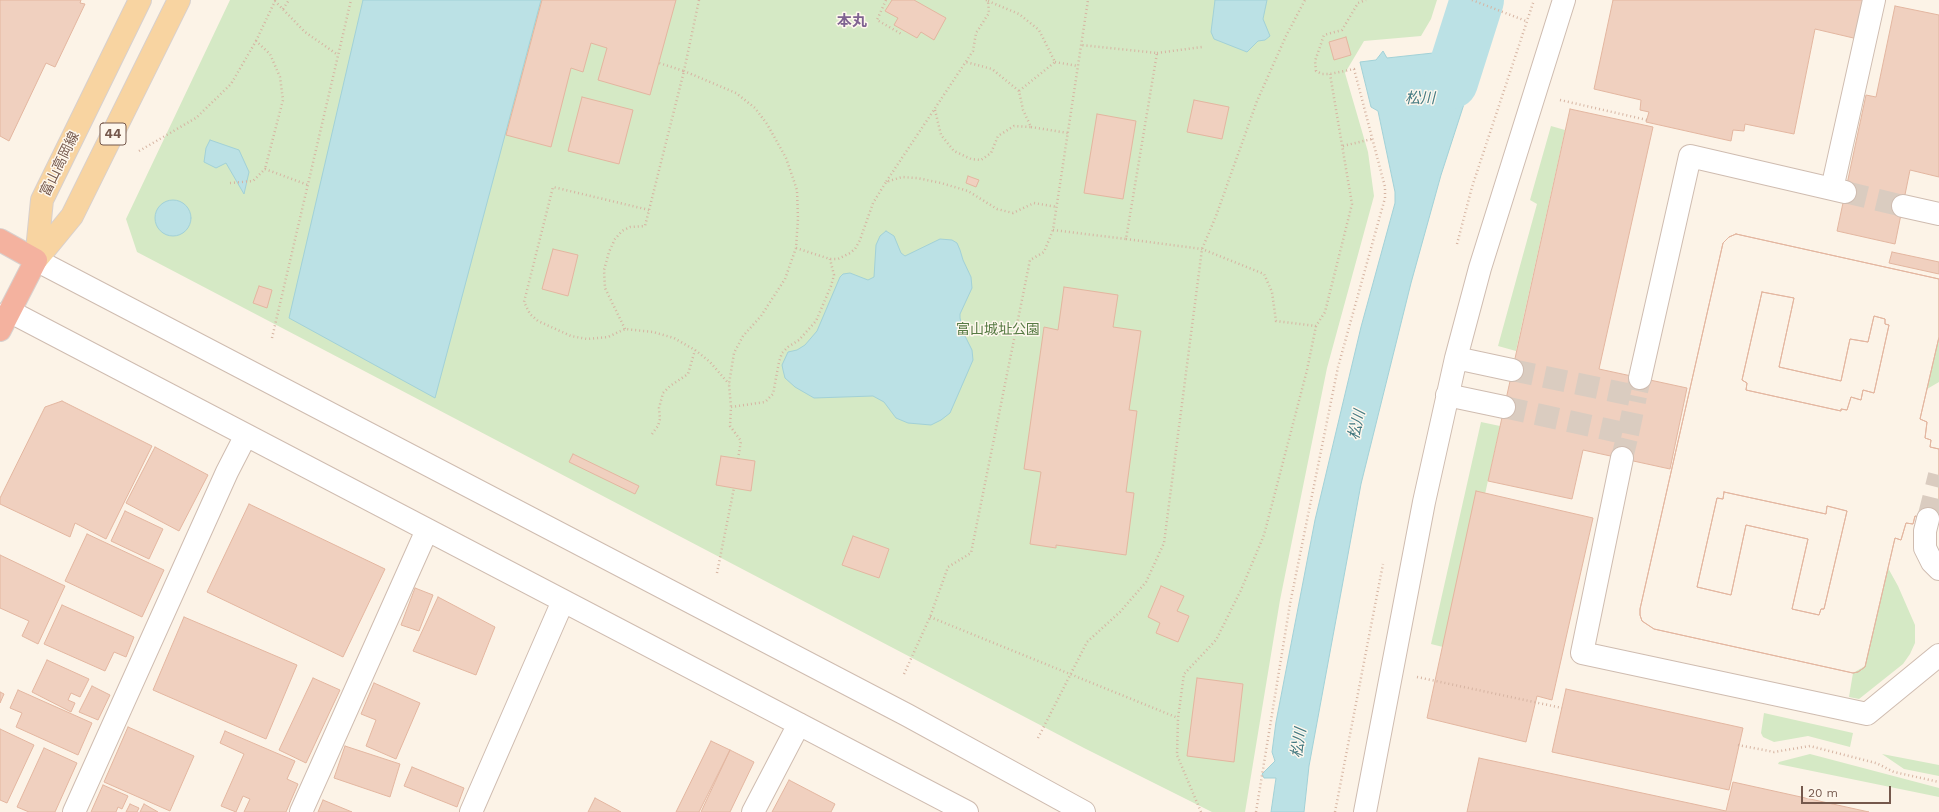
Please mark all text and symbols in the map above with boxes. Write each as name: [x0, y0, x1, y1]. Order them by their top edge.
district label: 本丸: [837, 13, 867, 31]
water label: 松川: [1405, 90, 1435, 108]
road number: 44: [100, 123, 126, 145]
street label: 富山高岡線: [37, 129, 83, 199]
park label: 富山城址公園: [956, 322, 1040, 338]
water label: 松川: [1345, 408, 1369, 442]
water label: 松川: [1288, 727, 1310, 759]
scale bar: [1803, 778, 1893, 804]
text: 20 m: [1808, 786, 1838, 800]

